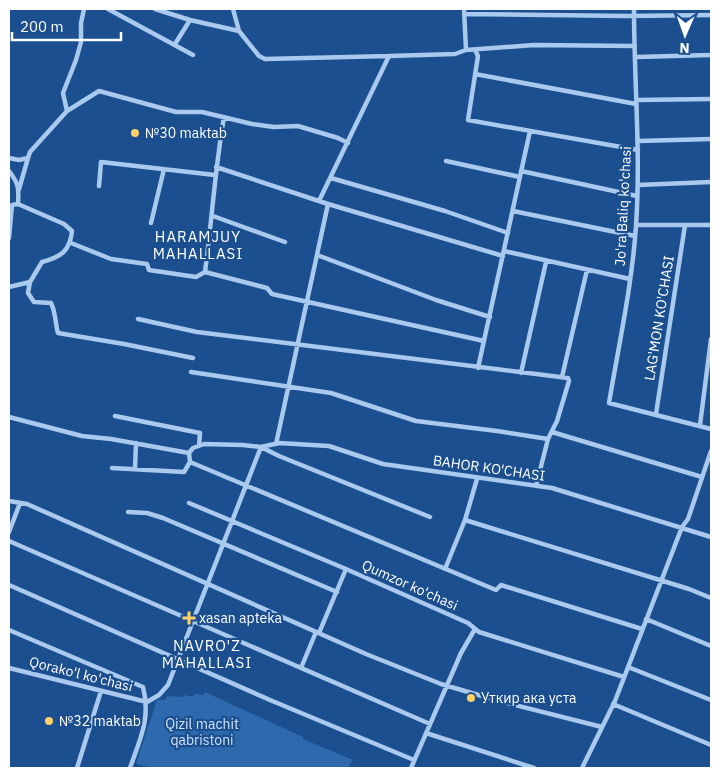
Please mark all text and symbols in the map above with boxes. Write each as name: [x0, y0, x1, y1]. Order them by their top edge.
scale bar: [12, 10, 121, 42]
north arrow: [660, 10, 710, 60]
text: 200 m: [20, 17, 64, 36]
text: N: [679, 39, 690, 57]
place label: №30 maktab: [145, 124, 227, 142]
marker: №30 maktab: [129, 127, 141, 139]
street label: Jo'ra Baliq ko'chasi: [611, 146, 635, 266]
district label: HARAMJUY MAHALLASI: [153, 227, 243, 263]
street label: LAG'MON KO'CHASI: [640, 254, 678, 382]
street label: BAHOR KO'CHASI: [432, 451, 546, 485]
street label: Qumzor ko'chasi: [359, 556, 461, 614]
place label: xasan apteka: [199, 609, 282, 627]
marker: xasan apteka: [183, 612, 195, 624]
district label: NAVRO'Z MAHALLASI: [162, 636, 252, 672]
street label: Qorako'l ko'chasi: [27, 652, 135, 696]
place label: Уткир ака уста: [481, 689, 577, 707]
marker: Уткир ака уста: [465, 692, 477, 704]
place label: №32 maktab: [59, 712, 141, 730]
marker: №32 maktab: [43, 715, 55, 727]
park label: Qizil machit qabristoni: [165, 715, 239, 749]

